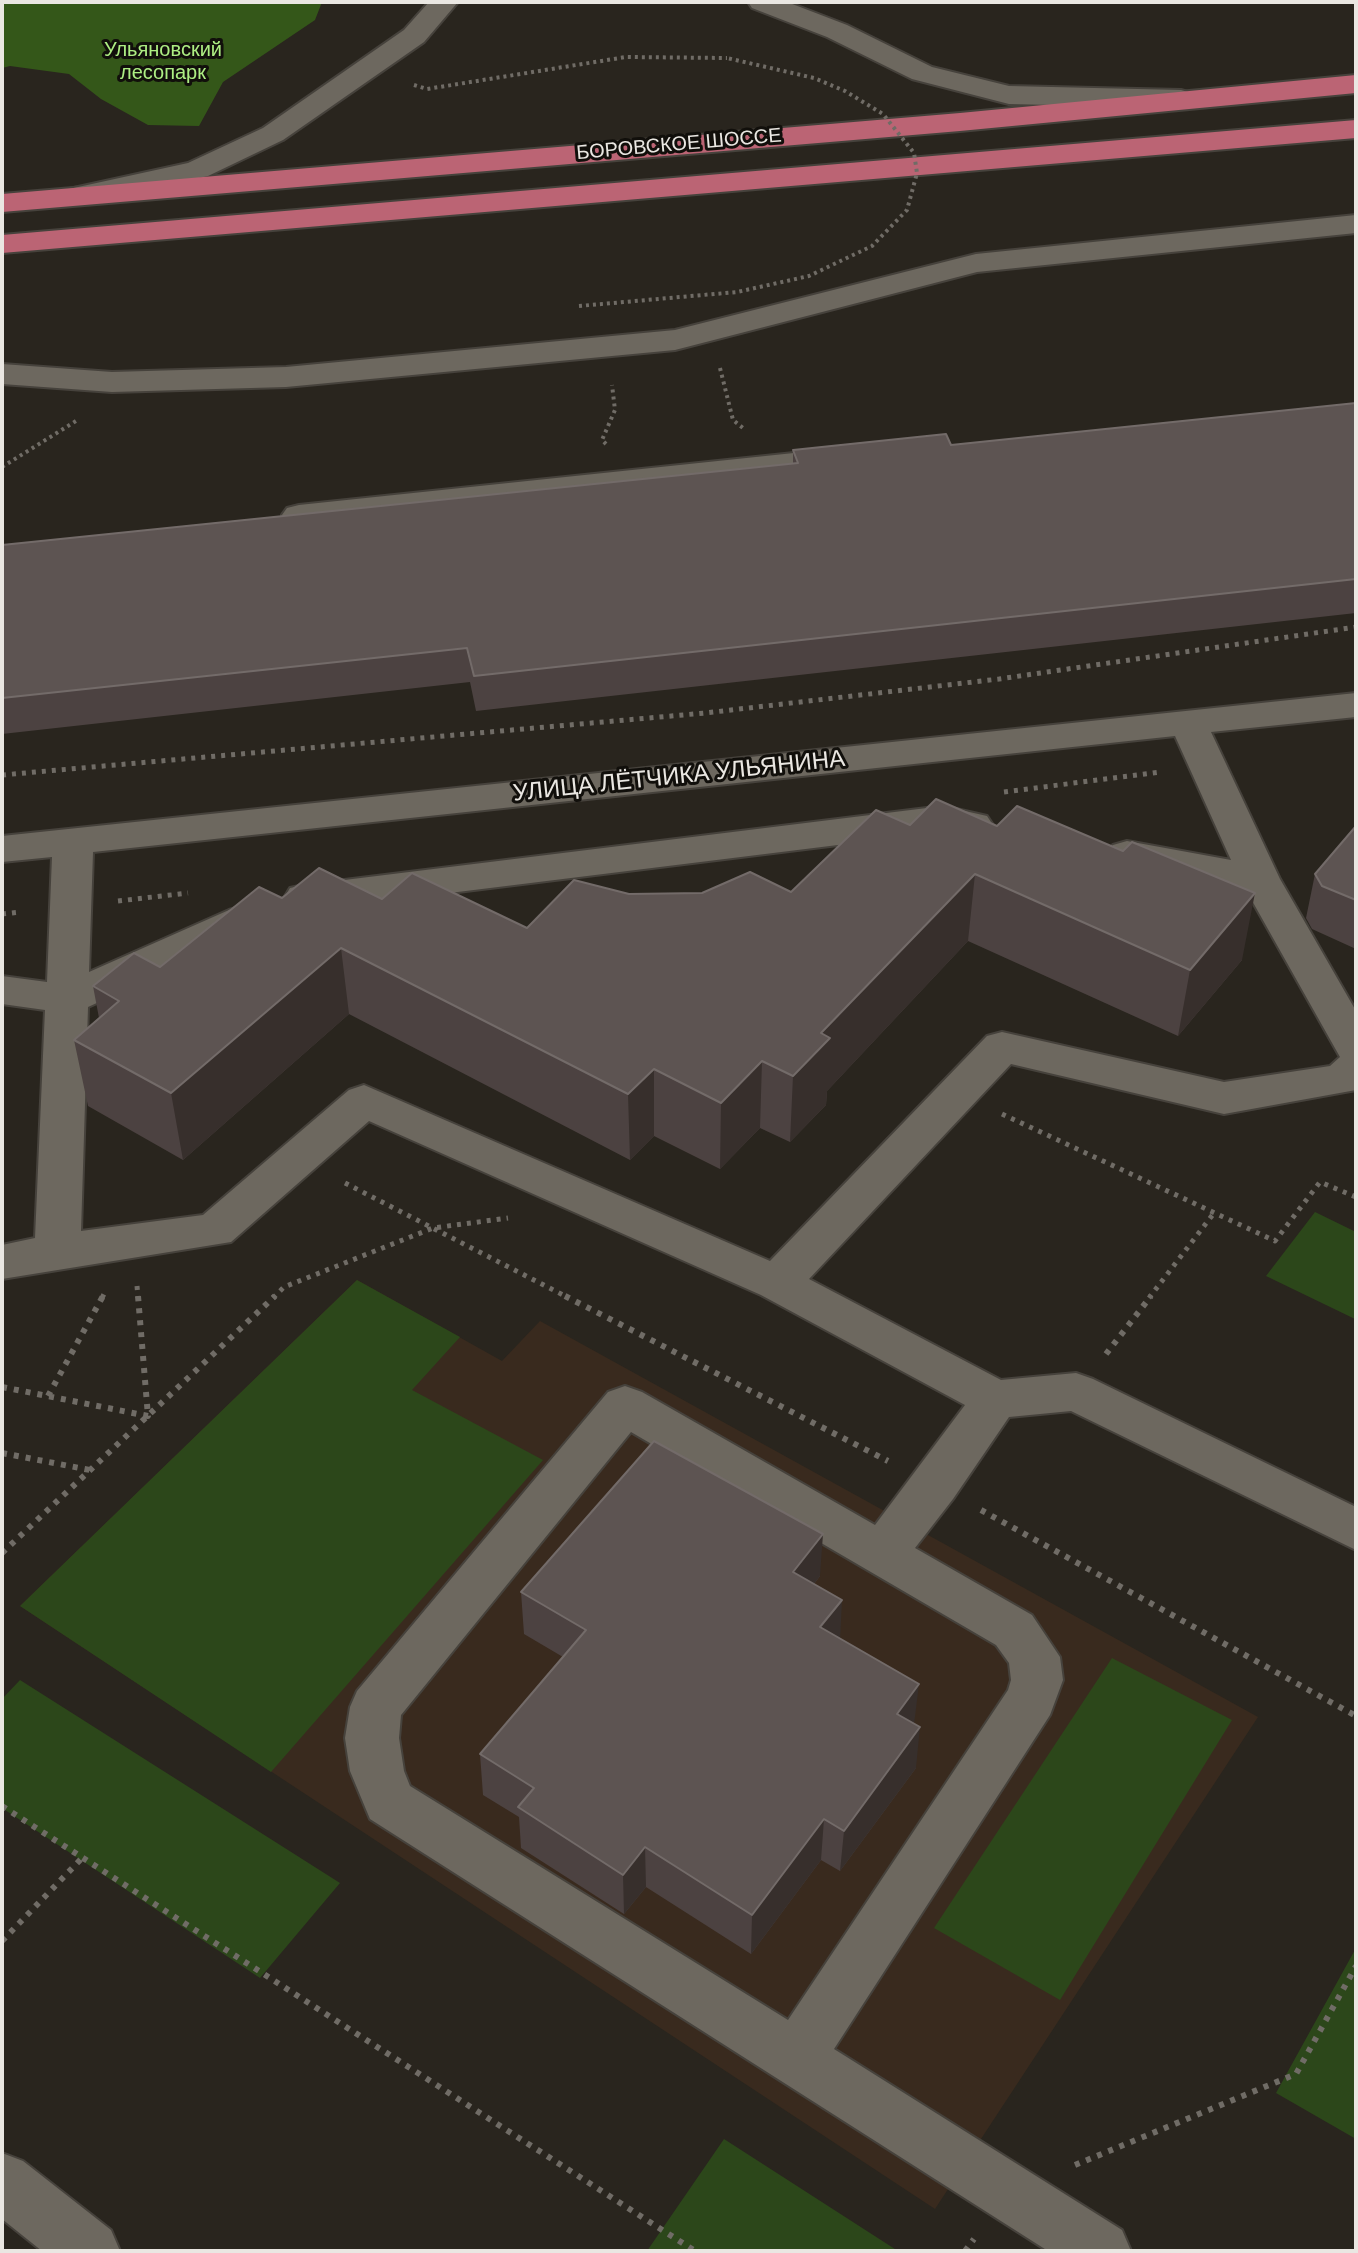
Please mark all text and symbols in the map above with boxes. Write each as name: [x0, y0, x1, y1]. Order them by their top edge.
park label: Ульяновский лесопарк: [104, 39, 222, 86]
street label: БОРОВСКОЕ ШОССЕ: [575, 124, 783, 166]
street label: УЛИЦА ЛЁТЧИКА УЛЬЯНИНА: [512, 745, 846, 809]

